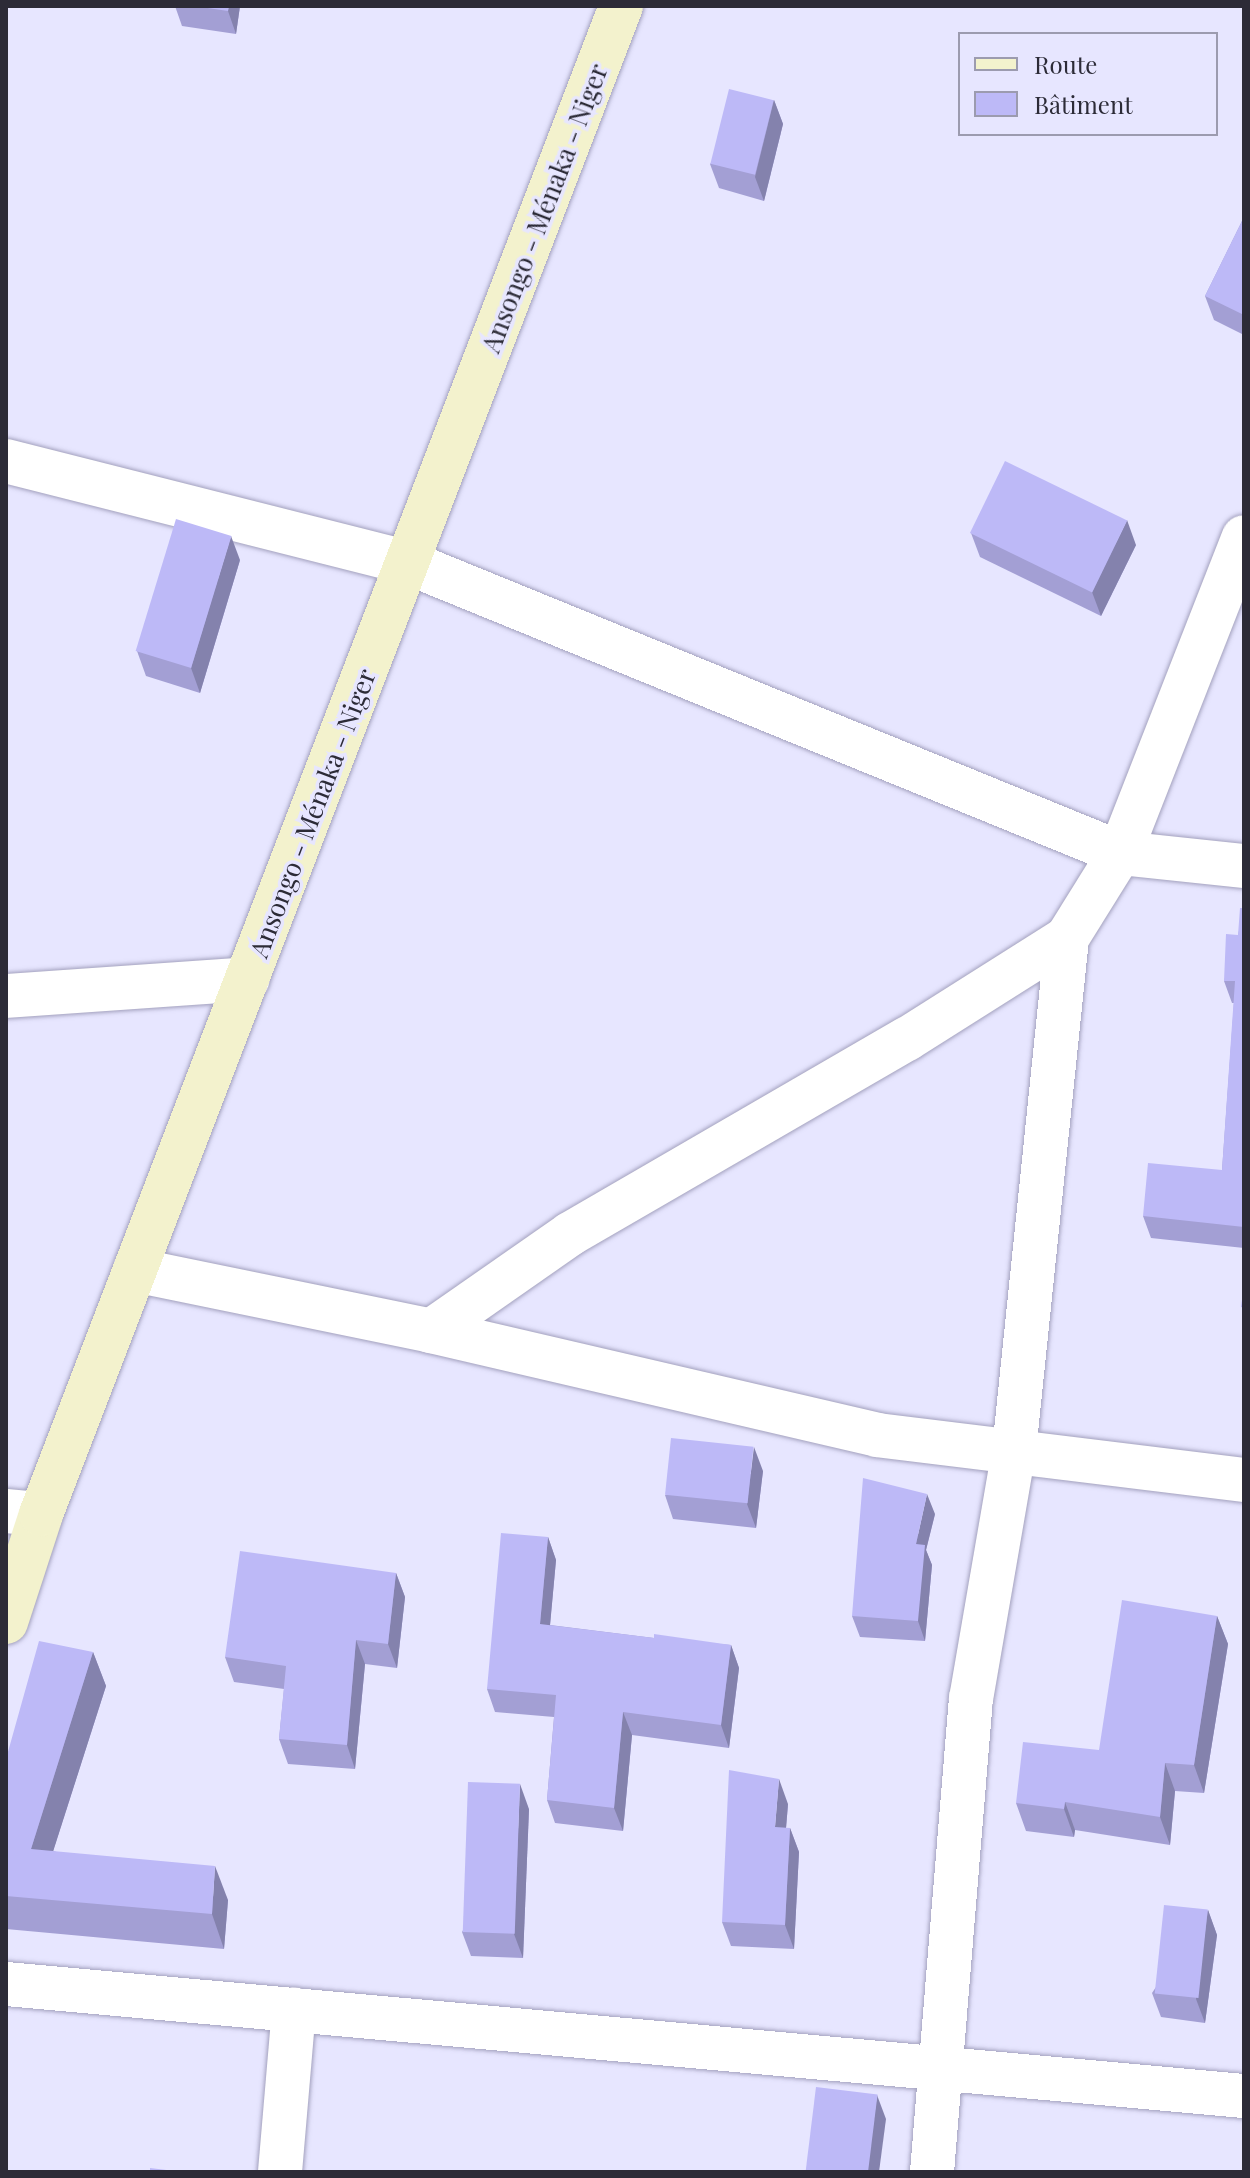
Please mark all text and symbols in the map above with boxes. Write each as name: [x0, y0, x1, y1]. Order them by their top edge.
legend: [958, 32, 1218, 136]
text: Route: [1034, 48, 1097, 80]
street label: Ansongo - Ménaka - Niger: [474, 59, 614, 357]
text: Bâtiment: [1034, 88, 1133, 120]
street label: Ansongo - Ménaka - Niger: [242, 664, 382, 962]

